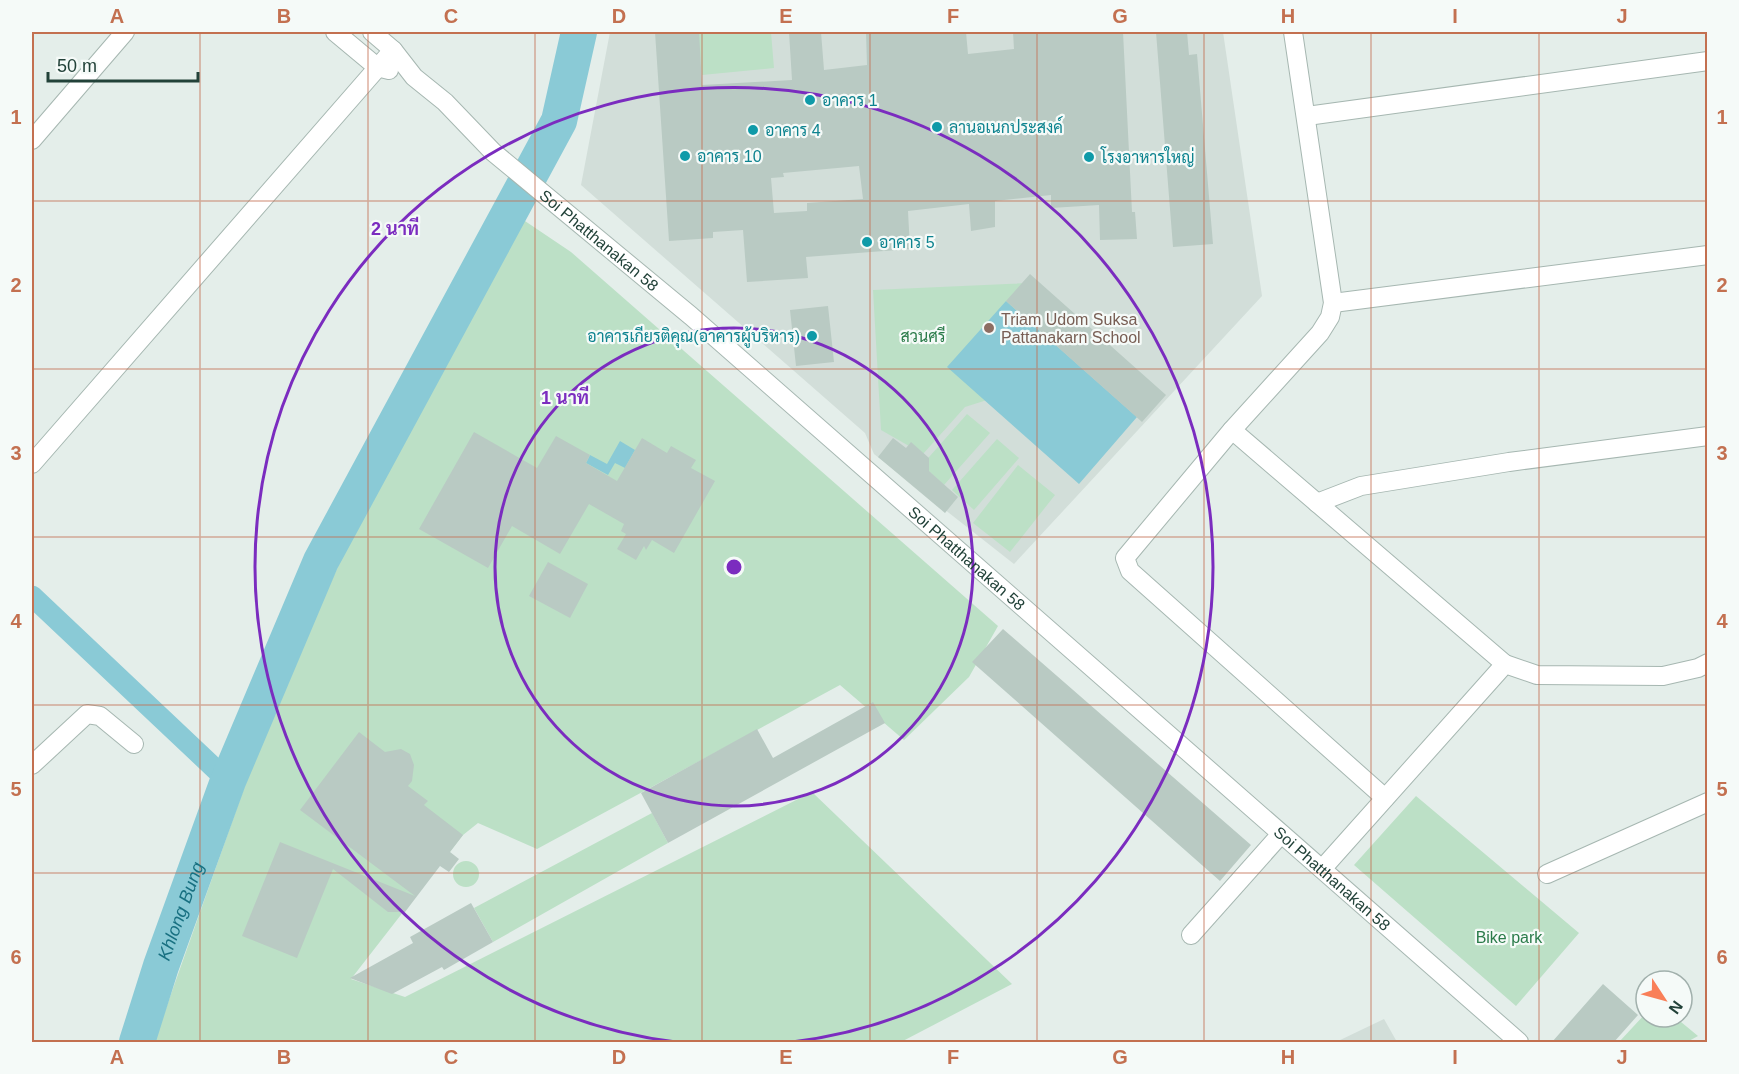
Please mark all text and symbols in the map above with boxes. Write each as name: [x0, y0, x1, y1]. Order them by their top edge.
text: A: [110, 5, 124, 27]
text: B: [277, 5, 291, 27]
text: C: [444, 5, 458, 27]
text: D: [612, 5, 626, 27]
text: E: [779, 5, 793, 27]
text: F: [947, 5, 959, 27]
text: G: [1112, 5, 1128, 27]
text: H: [1281, 5, 1295, 27]
text: I: [1452, 5, 1458, 27]
text: J: [1616, 5, 1628, 27]
scale bar: [48, 45, 198, 83]
text: 50 m: [57, 56, 97, 76]
place label: อาคาร 1: [822, 92, 878, 109]
marker: อาคาร 1: [803, 93, 817, 107]
text: 1: [10, 106, 22, 128]
text: 1: [1716, 106, 1728, 128]
place label: ลานอเนกประสงค์: [949, 115, 1063, 136]
marker: ลานอเนกประสงค์: [930, 120, 944, 134]
place label: อาคาร 4: [765, 122, 821, 139]
marker: อาคาร 4: [746, 123, 760, 137]
place label: โรงอาหารใหญ่: [1100, 146, 1194, 167]
place label: อาคาร 10: [697, 148, 762, 165]
marker: อาคาร 10: [678, 149, 692, 163]
marker: โรงอาหารใหญ่: [1082, 150, 1096, 164]
street label: Soi Phatthanakan 58: [536, 186, 662, 294]
text: 2 นาที: [371, 216, 419, 239]
place label: อาคาร 5: [879, 234, 935, 251]
marker: อาคาร 5: [860, 235, 874, 249]
text: 2: [10, 274, 22, 296]
text: 2: [1716, 274, 1728, 296]
place label: Triam Udom Suksa Pattanakarn School: [1001, 311, 1141, 346]
marker: Triam Udom Suksa Pattanakarn School: [982, 321, 996, 335]
place label: อาคารเกียรติคุณ(อาคารผู้บริหาร): [587, 325, 800, 348]
park label: สวนศรี: [900, 325, 946, 345]
marker: อาคารเกียรติคุณ(อาคารผู้บริหาร): [805, 329, 819, 343]
text: 1 นาที: [541, 385, 589, 408]
text: 3: [10, 442, 22, 464]
text: 3: [1716, 442, 1728, 464]
street label: Soi Phatthanakan 58: [905, 503, 1028, 614]
centre of rings: [724, 557, 744, 577]
text: 4: [10, 610, 22, 632]
text: 4: [1716, 610, 1728, 632]
text: 5: [10, 778, 22, 800]
text: 5: [1716, 778, 1728, 800]
street label: Soi Phatthanakan 58: [1270, 823, 1394, 934]
water label: Khlong Bung: [154, 859, 208, 963]
park label: Bike park: [1476, 929, 1543, 946]
text: 6: [10, 946, 22, 968]
text: 6: [1716, 946, 1728, 968]
north arrow: [1634, 969, 1694, 1029]
text: N: [1665, 998, 1686, 1017]
text: A: [110, 1046, 124, 1068]
text: B: [277, 1046, 291, 1068]
text: C: [444, 1046, 458, 1068]
text: D: [612, 1046, 626, 1068]
text: E: [779, 1046, 793, 1068]
text: F: [947, 1046, 959, 1068]
text: G: [1112, 1046, 1128, 1068]
text: H: [1281, 1046, 1295, 1068]
text: I: [1452, 1046, 1458, 1068]
text: J: [1616, 1046, 1628, 1068]

